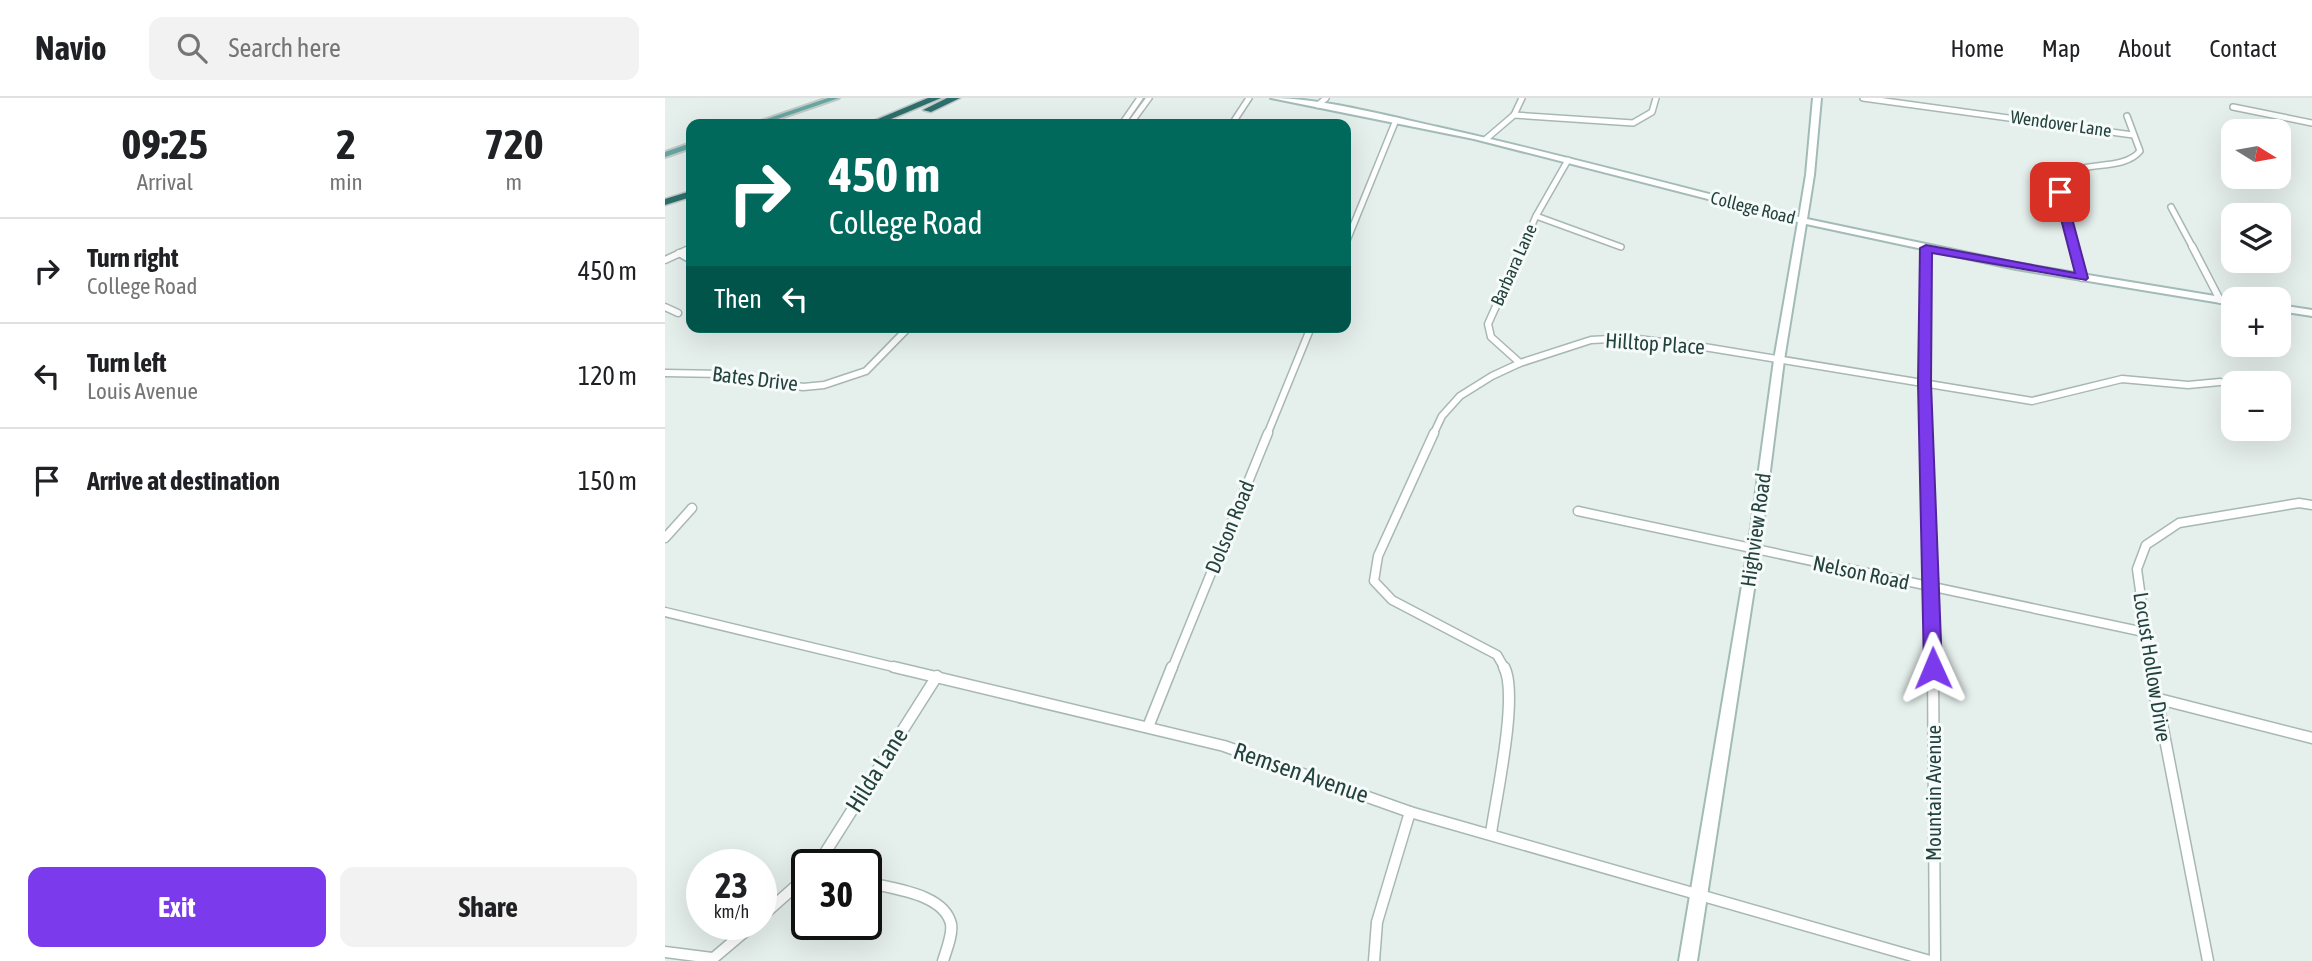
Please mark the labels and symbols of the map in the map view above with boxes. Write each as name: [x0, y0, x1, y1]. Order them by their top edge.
street label: Wendover Lane: [2009, 106, 2113, 141]
north arrow: [2221, 119, 2291, 189]
pin: [2030, 162, 2090, 222]
street label: College Road: [1709, 187, 1798, 228]
street label: Barbara Lane: [1486, 221, 1541, 309]
street label: Hilltop Place: [1605, 328, 1706, 358]
street label: Bates Drive: [711, 361, 799, 395]
street label: Highview Road: [1735, 471, 1775, 588]
street label: Dolson Road: [1200, 477, 1258, 576]
street label: Nelson Road: [1811, 550, 1912, 594]
street label: Locust Hollow Drive: [2129, 590, 2177, 743]
position arrow: [1896, 631, 1970, 705]
street label: Hilda Lane: [840, 723, 913, 817]
street label: Mountain Avenue: [1921, 725, 1945, 861]
street label: Remsen Avenue: [1230, 737, 1372, 808]
speed limit sign: 30: [791, 849, 882, 940]

